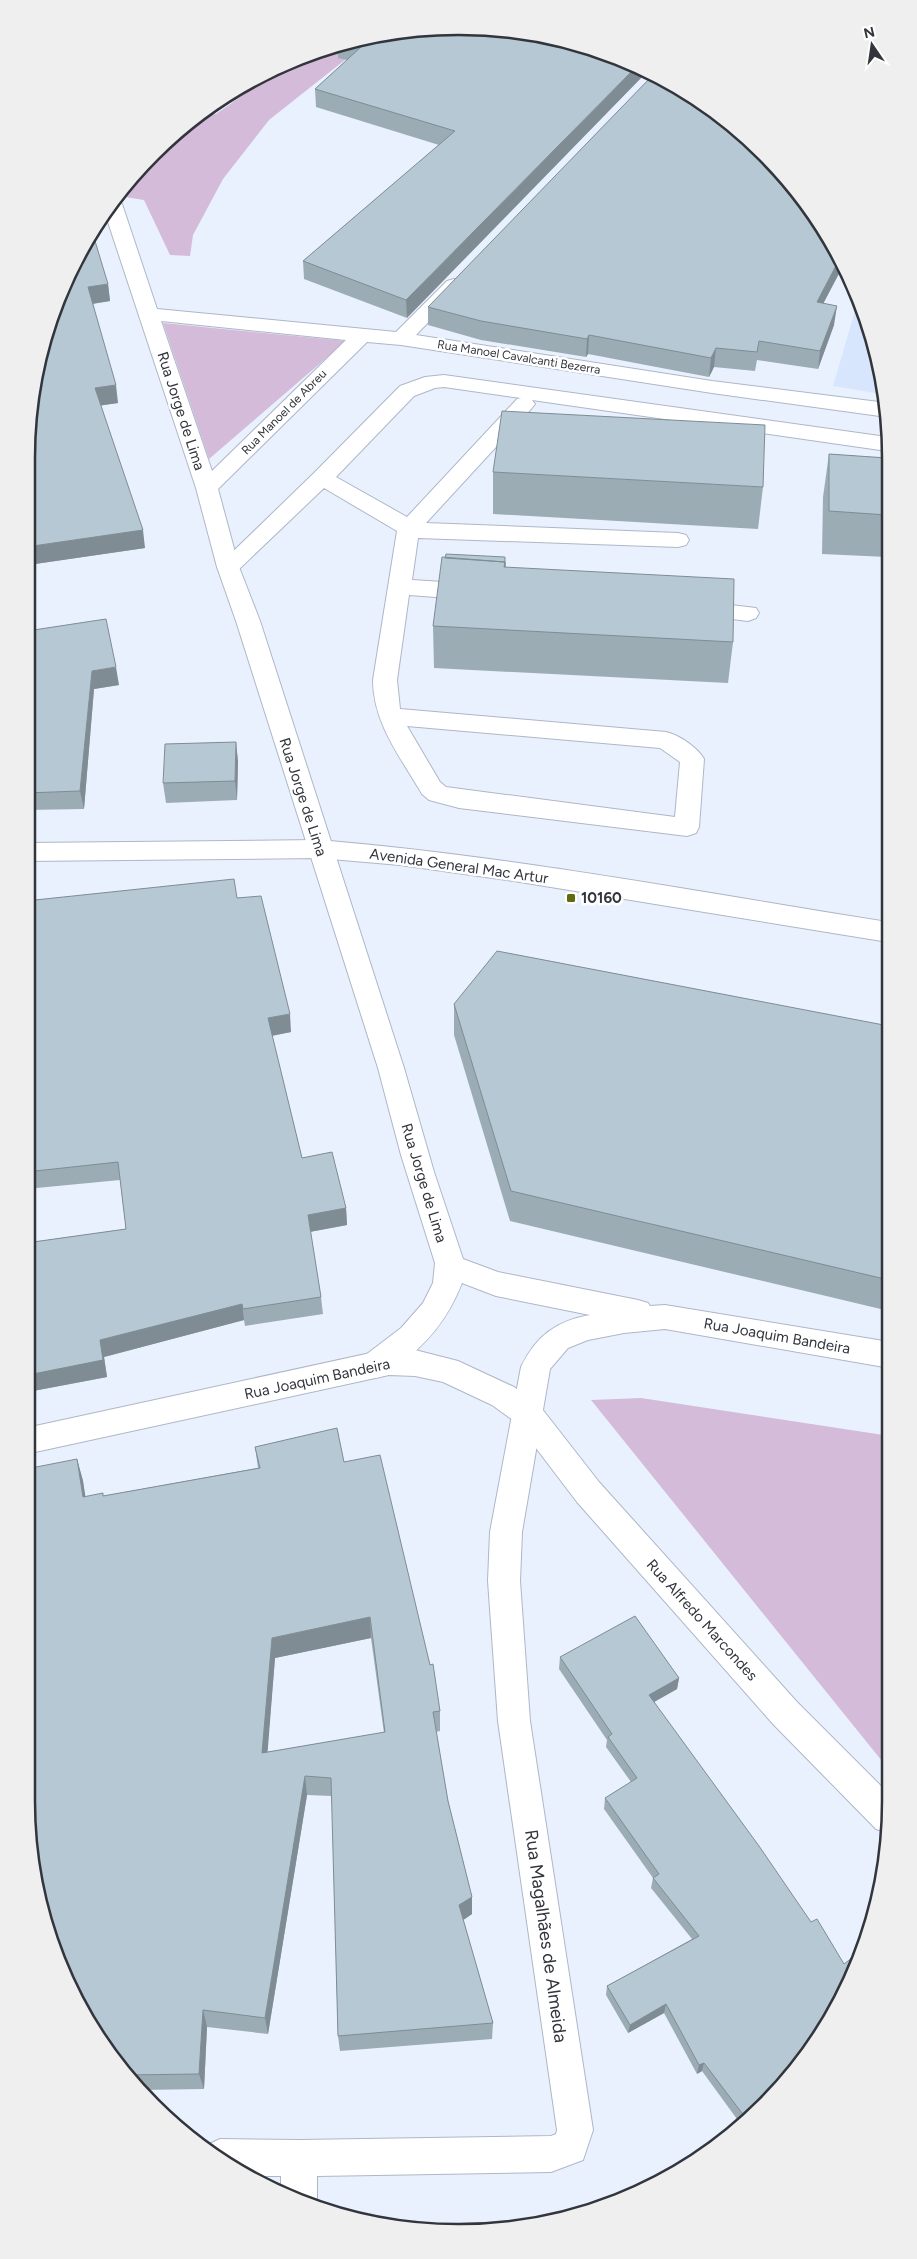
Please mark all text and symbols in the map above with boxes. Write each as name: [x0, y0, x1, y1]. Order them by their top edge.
north arrow: [847, 20, 897, 70]
text: N: [862, 23, 876, 42]
street label: Rua Manoel Cavalcanti Bezerra: [436, 337, 602, 377]
street label: Rua Jorge de Lima: [153, 349, 209, 473]
street label: Rua Manoel de Abreu: [239, 367, 329, 457]
street label: Rua Jorge de Lima: [275, 735, 331, 859]
street label: Avenida General Mac Artur: [369, 845, 549, 887]
place label: 10160: [581, 889, 622, 907]
marker: 10160: [565, 892, 577, 904]
street label: Rua Jorge de Lima: [397, 1121, 451, 1245]
street label: Rua Joaquim Bandeira: [702, 1314, 852, 1358]
street label: Rua Joaquim Bandeira: [242, 1355, 392, 1403]
street label: Rua Alfredo Marcondes: [643, 1556, 761, 1684]
street label: Rua Magalhães de Almeida: [520, 1828, 572, 2044]

